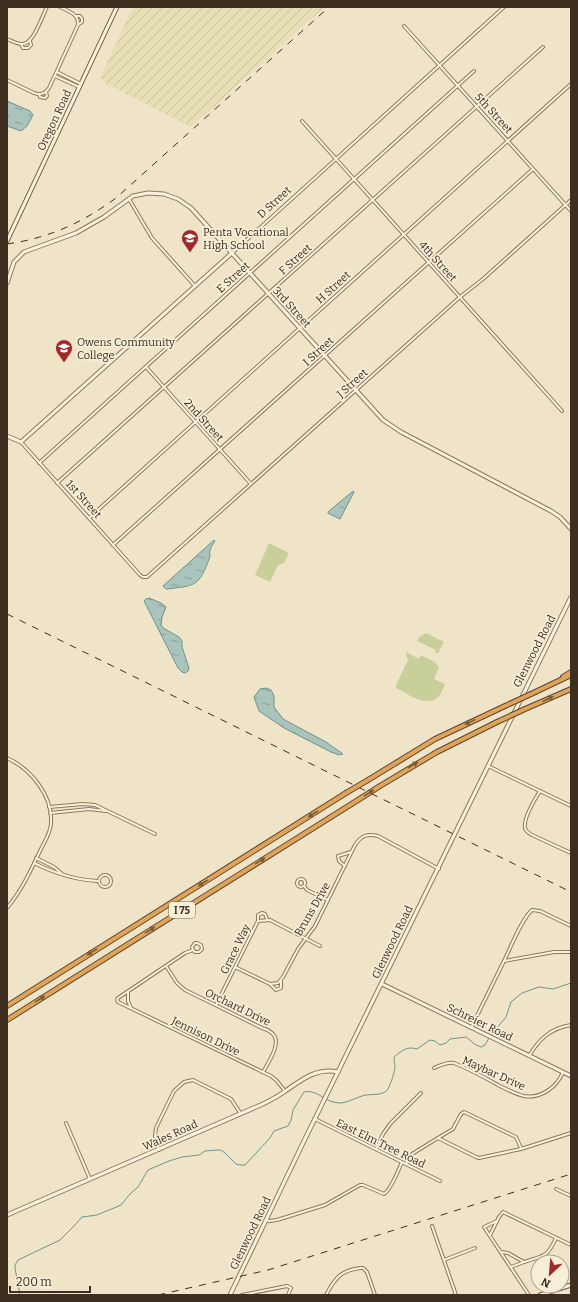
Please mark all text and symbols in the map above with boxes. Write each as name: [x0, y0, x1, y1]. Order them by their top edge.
street label: Oregon Road: [35, 87, 74, 153]
street label: 5th Street: [472, 90, 515, 136]
street label: D Street: [255, 184, 294, 221]
place label: Penta Vocational High School: [203, 226, 289, 252]
school or university icon: Penta Vocational High School: [180, 228, 200, 253]
street label: 4th Street: [416, 238, 459, 284]
street label: F Street: [276, 241, 314, 277]
street label: E Street: [214, 259, 253, 296]
street label: H Street: [313, 268, 353, 306]
street label: 3rd Street: [270, 284, 313, 330]
street label: I Street: [300, 334, 336, 369]
place label: Owens Community College: [77, 336, 175, 362]
school or university icon: Owens Community College: [54, 338, 74, 363]
street label: J Street: [334, 366, 370, 401]
street label: 2nd Street: [181, 396, 226, 444]
street label: 1st Street: [63, 478, 104, 521]
street label: Glenwood Road: [511, 612, 559, 690]
one-way arrow: [542, 696, 553, 702]
one-way arrow: [464, 719, 475, 725]
one-way arrow: [407, 762, 419, 769]
one-way arrow: [363, 789, 375, 796]
one-way arrow: [308, 810, 318, 818]
one-way arrow: [254, 857, 266, 864]
one-way arrow: [198, 879, 208, 887]
street label: Bruns Drive: [292, 880, 333, 939]
road number: I 75: [169, 902, 195, 918]
street label: Glenwood Road: [369, 903, 416, 981]
street label: Grace Way: [218, 922, 253, 976]
one-way arrow: [144, 926, 156, 933]
one-way arrow: [87, 948, 98, 956]
street label: Orchard Drive: [203, 986, 273, 1029]
one-way arrow: [34, 995, 46, 1002]
street label: Schreier Road: [445, 1001, 515, 1044]
street label: Jennison Drive: [169, 1014, 242, 1059]
street label: Maybar Drive: [460, 1054, 527, 1093]
street label: East Elm Tree Road: [334, 1116, 428, 1171]
street label: Wales Road: [141, 1117, 200, 1153]
street label: Glenwood Road: [227, 1194, 274, 1272]
north arrow: [530, 1254, 570, 1294]
scale bar: [10, 1268, 90, 1294]
text: 200 m: [16, 1275, 52, 1289]
text: N: [539, 1275, 553, 1290]

